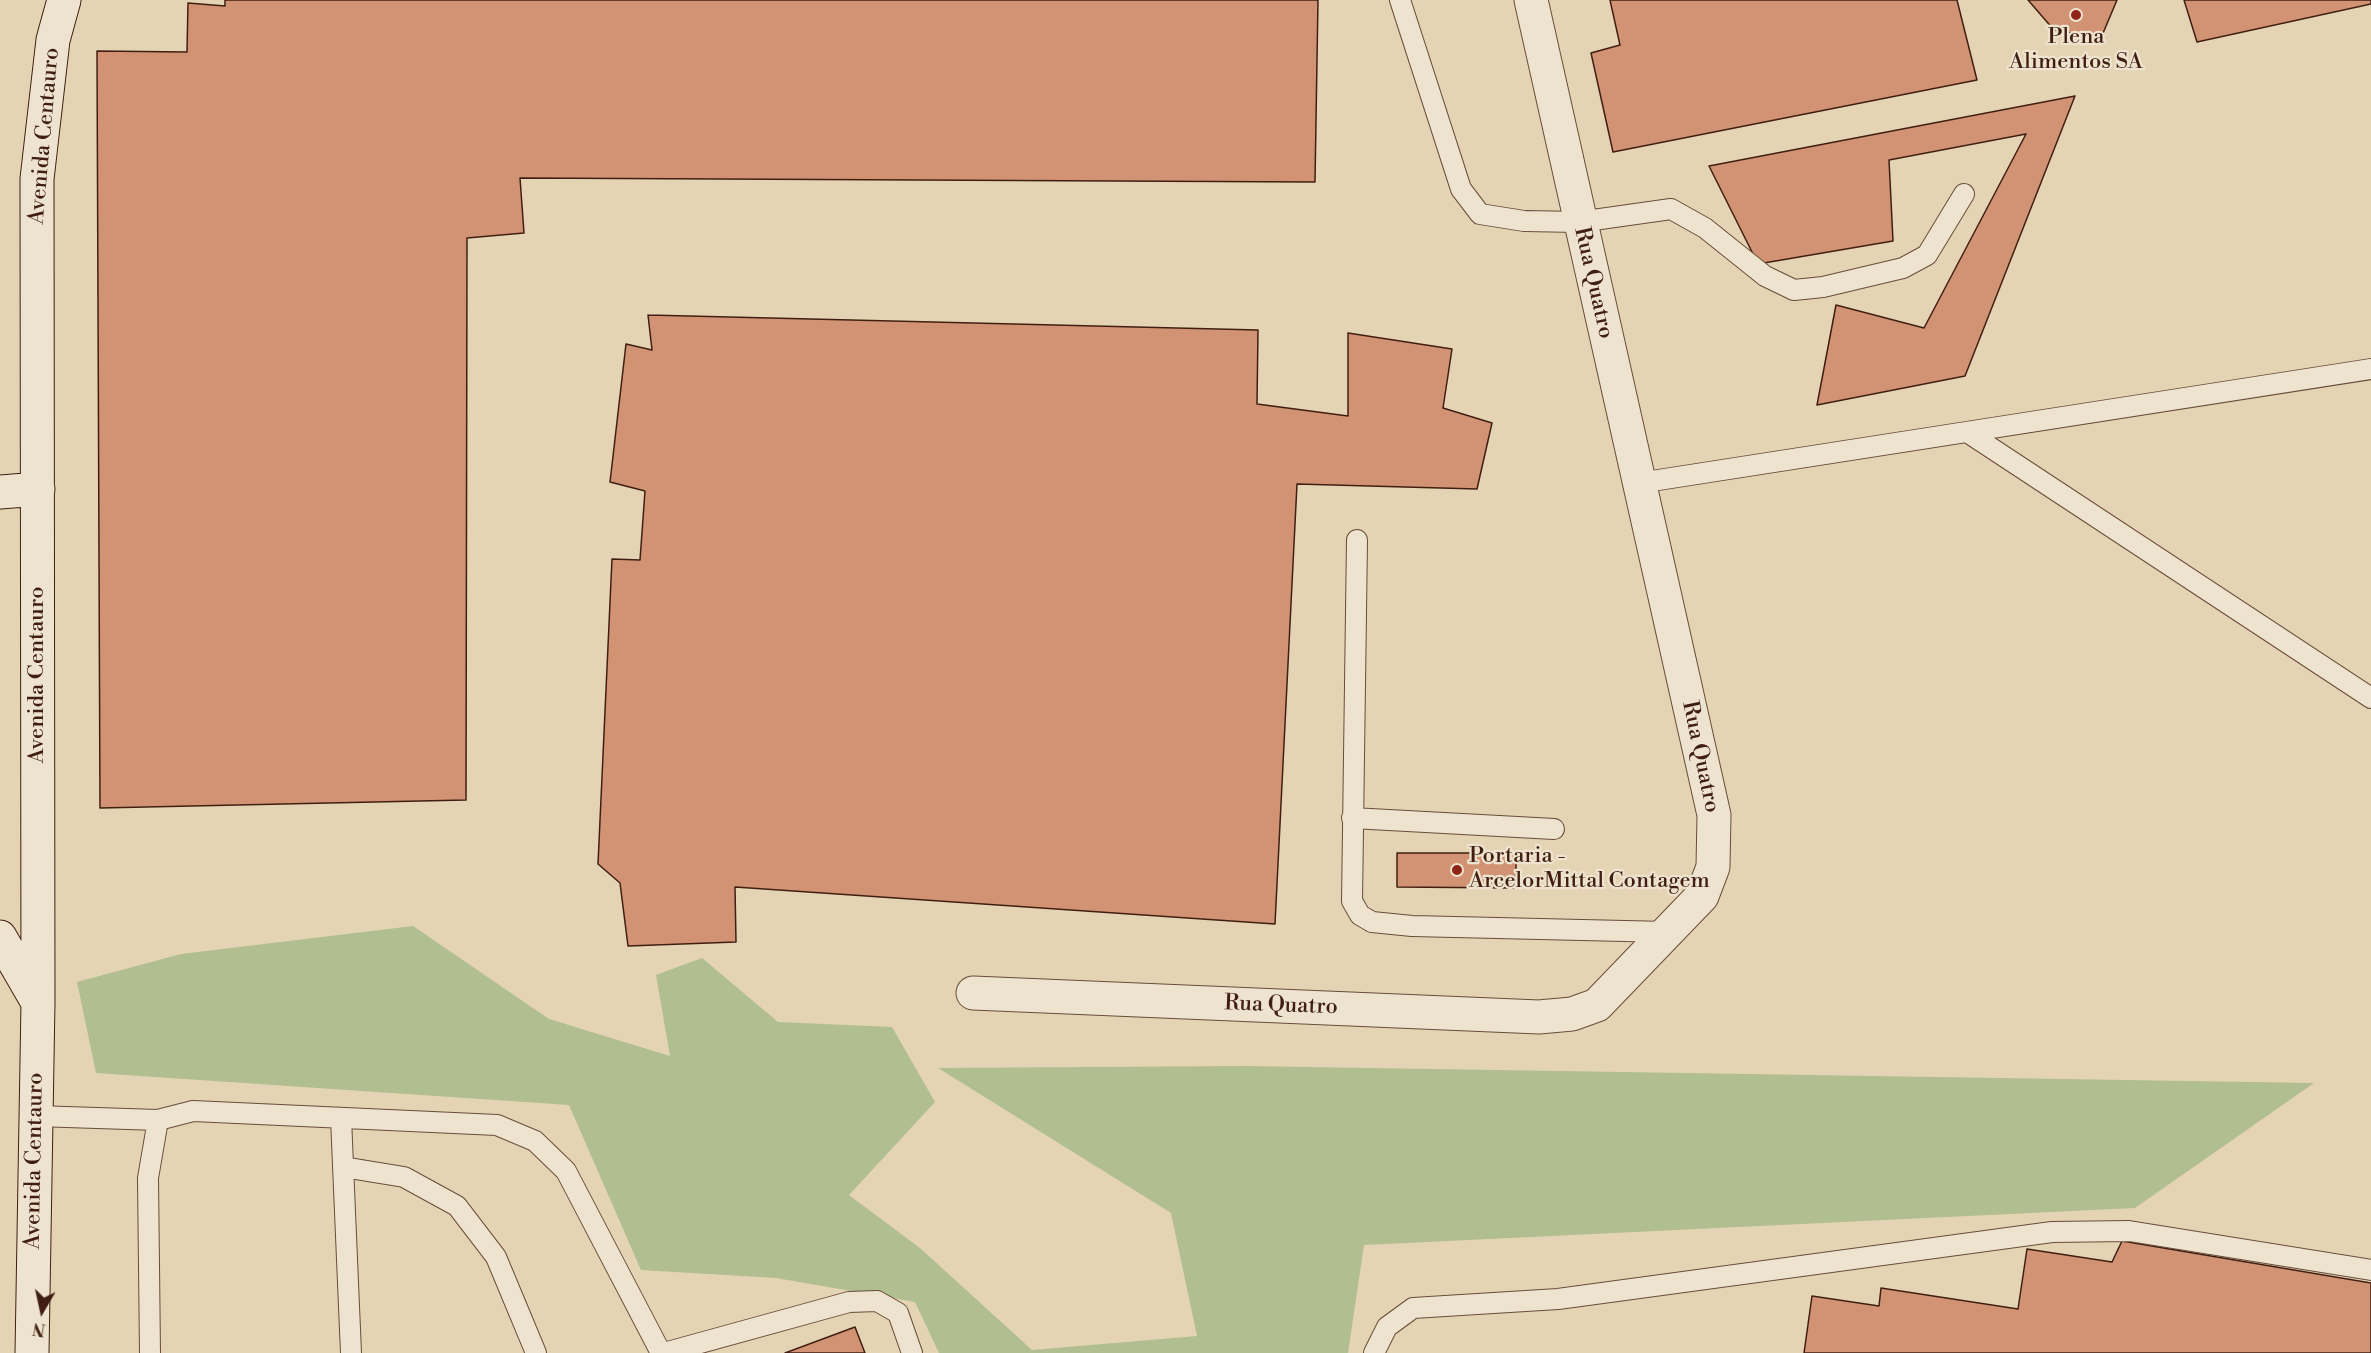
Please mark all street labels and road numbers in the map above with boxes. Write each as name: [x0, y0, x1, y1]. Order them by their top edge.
street label: Avenida Centauro: [24, 47, 66, 225]
street label: Rua Quatro: [1567, 225, 1619, 341]
street label: Avenida Centauro: [25, 586, 51, 764]
street label: Rua Quatro: [1675, 699, 1725, 815]
street label: Rua Quatro: [1224, 991, 1338, 1021]
street label: Avenida Centauro: [20, 1072, 50, 1250]

